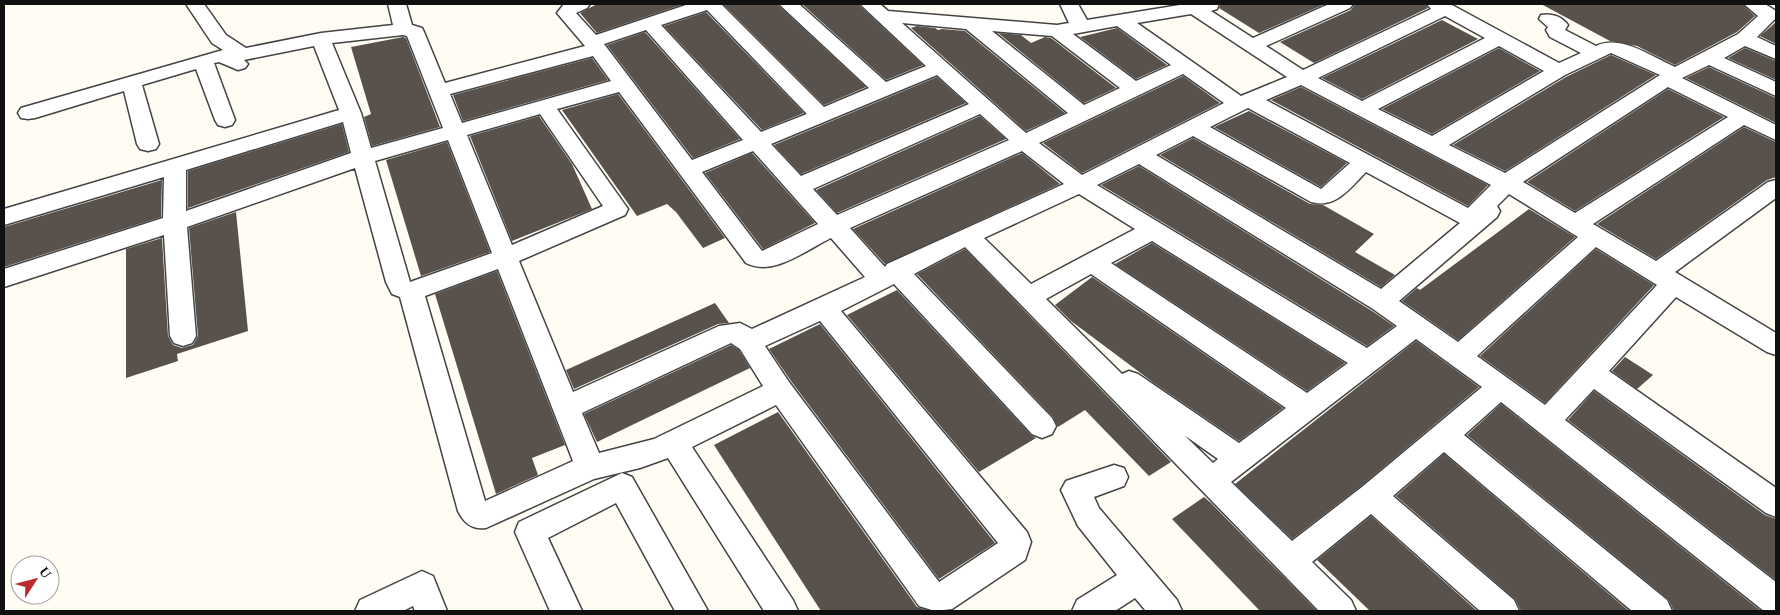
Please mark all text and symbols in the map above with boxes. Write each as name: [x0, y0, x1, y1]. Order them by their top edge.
north arrow: [10, 555, 60, 605]
text: U: [36, 564, 54, 581]

